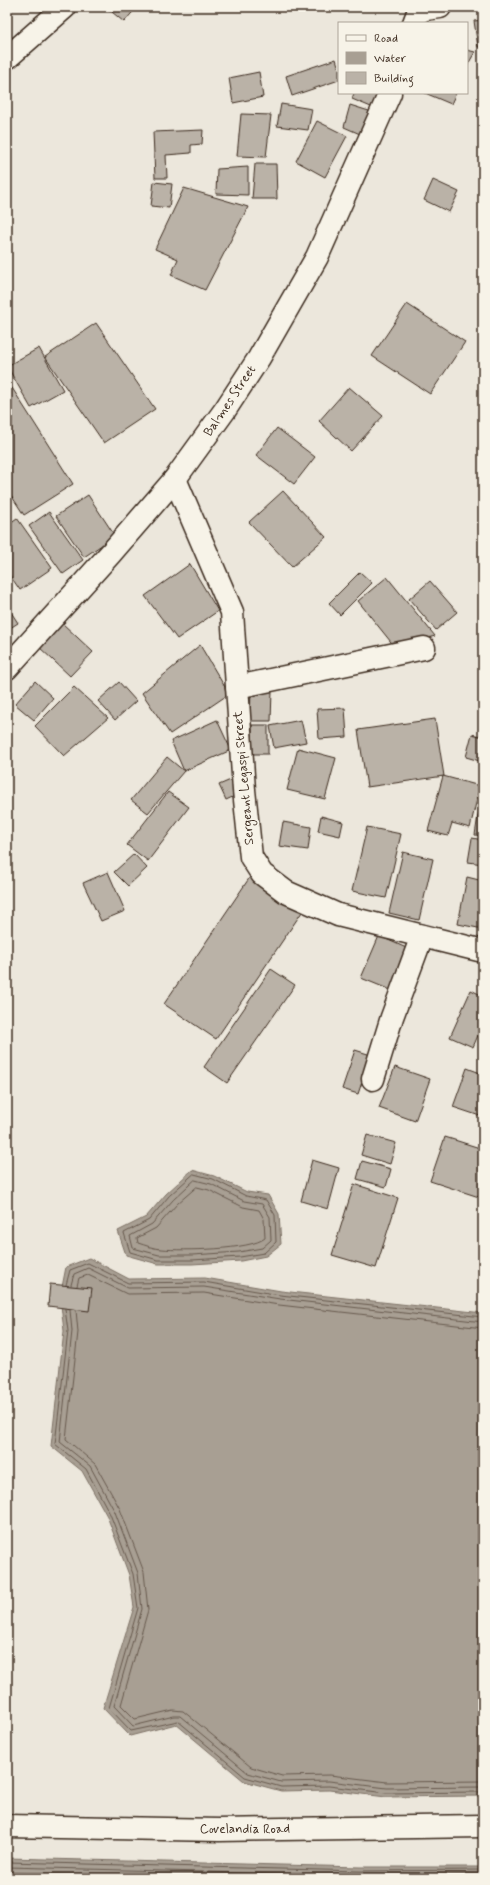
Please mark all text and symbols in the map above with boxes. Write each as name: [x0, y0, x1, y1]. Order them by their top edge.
legend: [338, 22, 468, 94]
text: Road: [374, 31, 398, 47]
text: Water: [374, 51, 406, 67]
text: Building: [374, 71, 414, 88]
street label: Balmes Street: [200, 362, 260, 440]
street label: Sergeant Legaspi Street: [230, 710, 259, 846]
street label: Covelandia Road: [200, 1821, 290, 1838]

